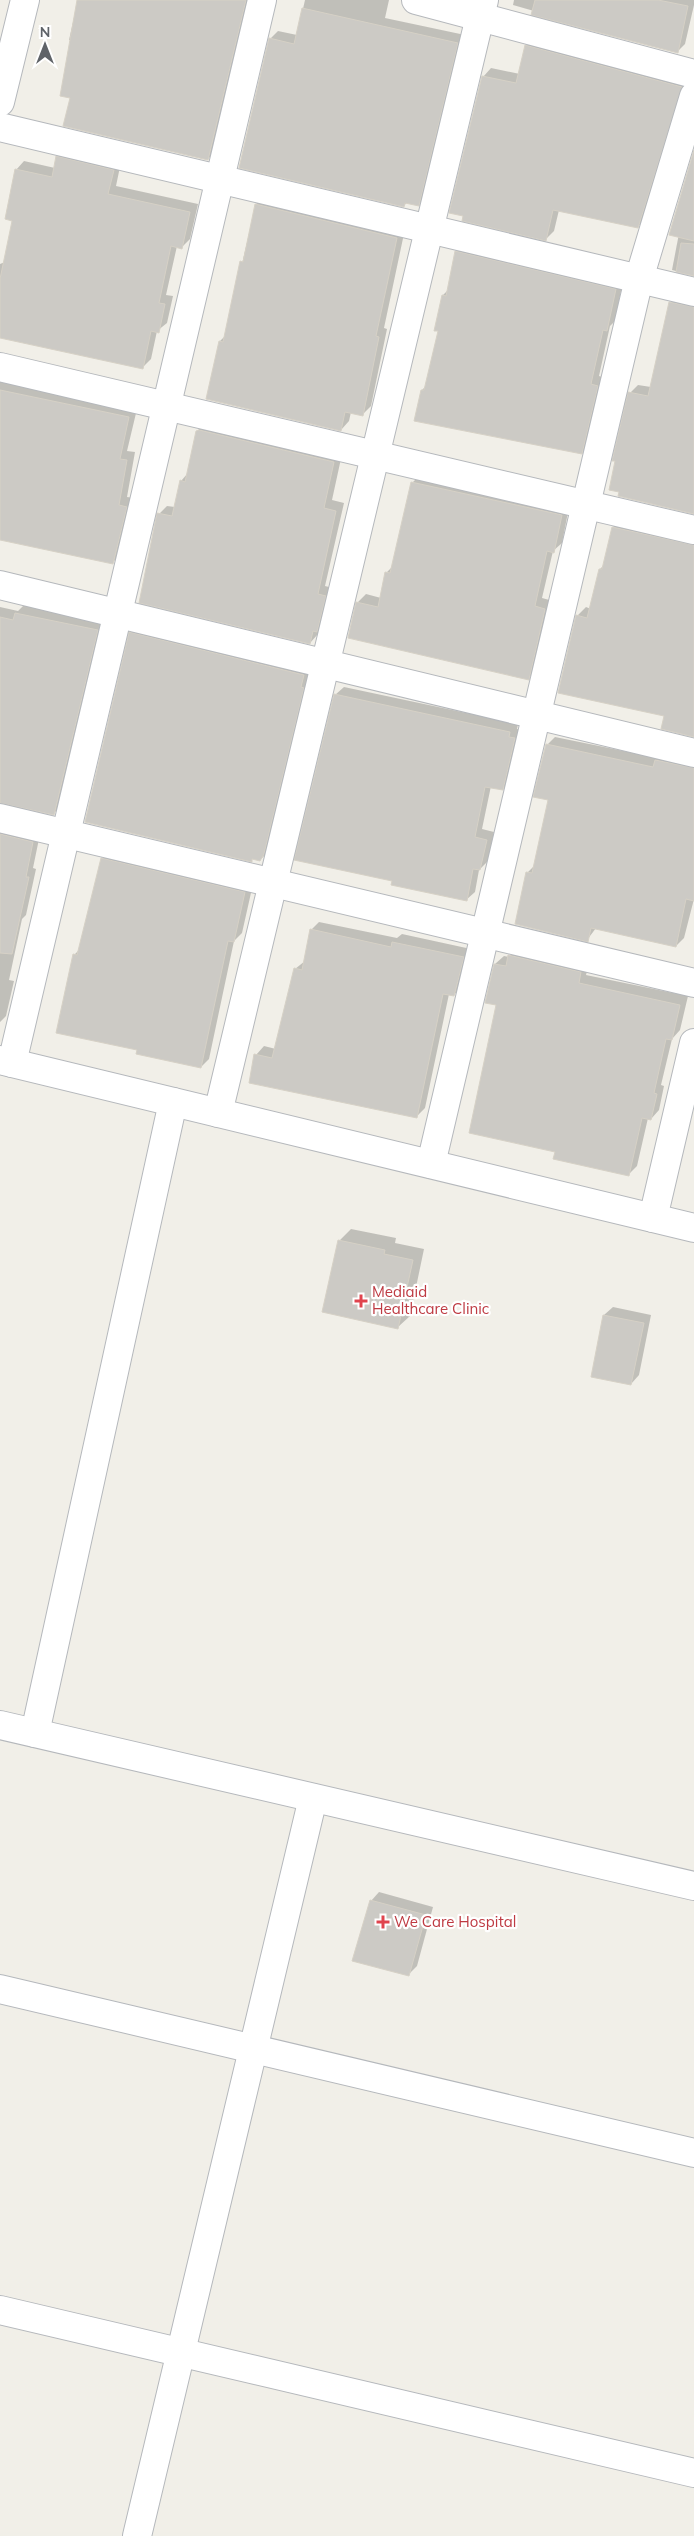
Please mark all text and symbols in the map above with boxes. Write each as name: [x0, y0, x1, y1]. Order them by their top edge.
north arrow: [20, 20, 70, 70]
text: N: [40, 23, 50, 41]
place label: Mediaid Healthcare Clinic: [372, 1282, 489, 1318]
marker: Mediaid Healthcare Clinic: [354, 1294, 368, 1308]
place label: We Care Hospital: [394, 1912, 516, 1931]
marker: We Care Hospital: [376, 1915, 390, 1929]

